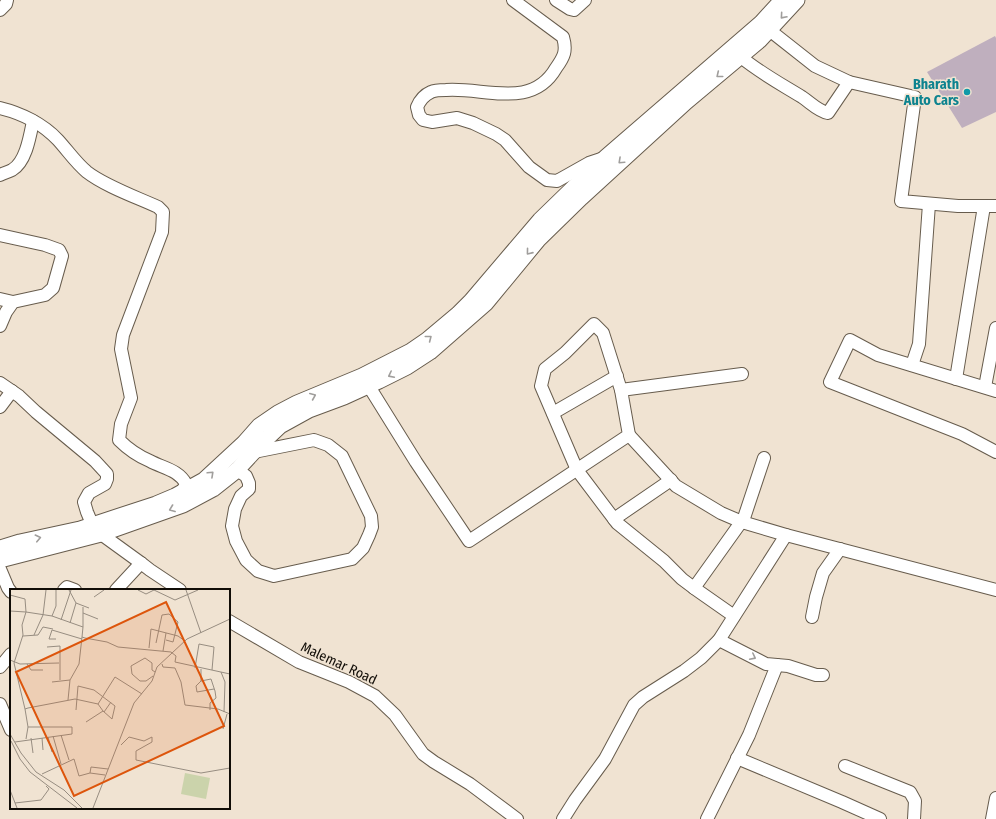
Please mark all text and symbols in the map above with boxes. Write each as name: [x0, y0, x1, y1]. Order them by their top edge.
one-way arrow: [781, 11, 788, 18]
one-way arrow: [717, 71, 724, 78]
place label: Bharath Auto Cars: [903, 76, 959, 109]
marker: Bharath Auto Cars: [962, 87, 972, 97]
one-way arrow: [618, 156, 626, 163]
one-way arrow: [526, 247, 533, 254]
one-way arrow: [424, 336, 431, 343]
one-way arrow: [388, 370, 396, 377]
one-way arrow: [308, 393, 316, 401]
one-way arrow: [206, 471, 214, 479]
one-way arrow: [169, 505, 176, 513]
one-way arrow: [35, 535, 41, 543]
inset map: [10, 589, 230, 809]
street label: Malemar Road: [298, 638, 380, 688]
one-way arrow: [749, 653, 757, 660]

